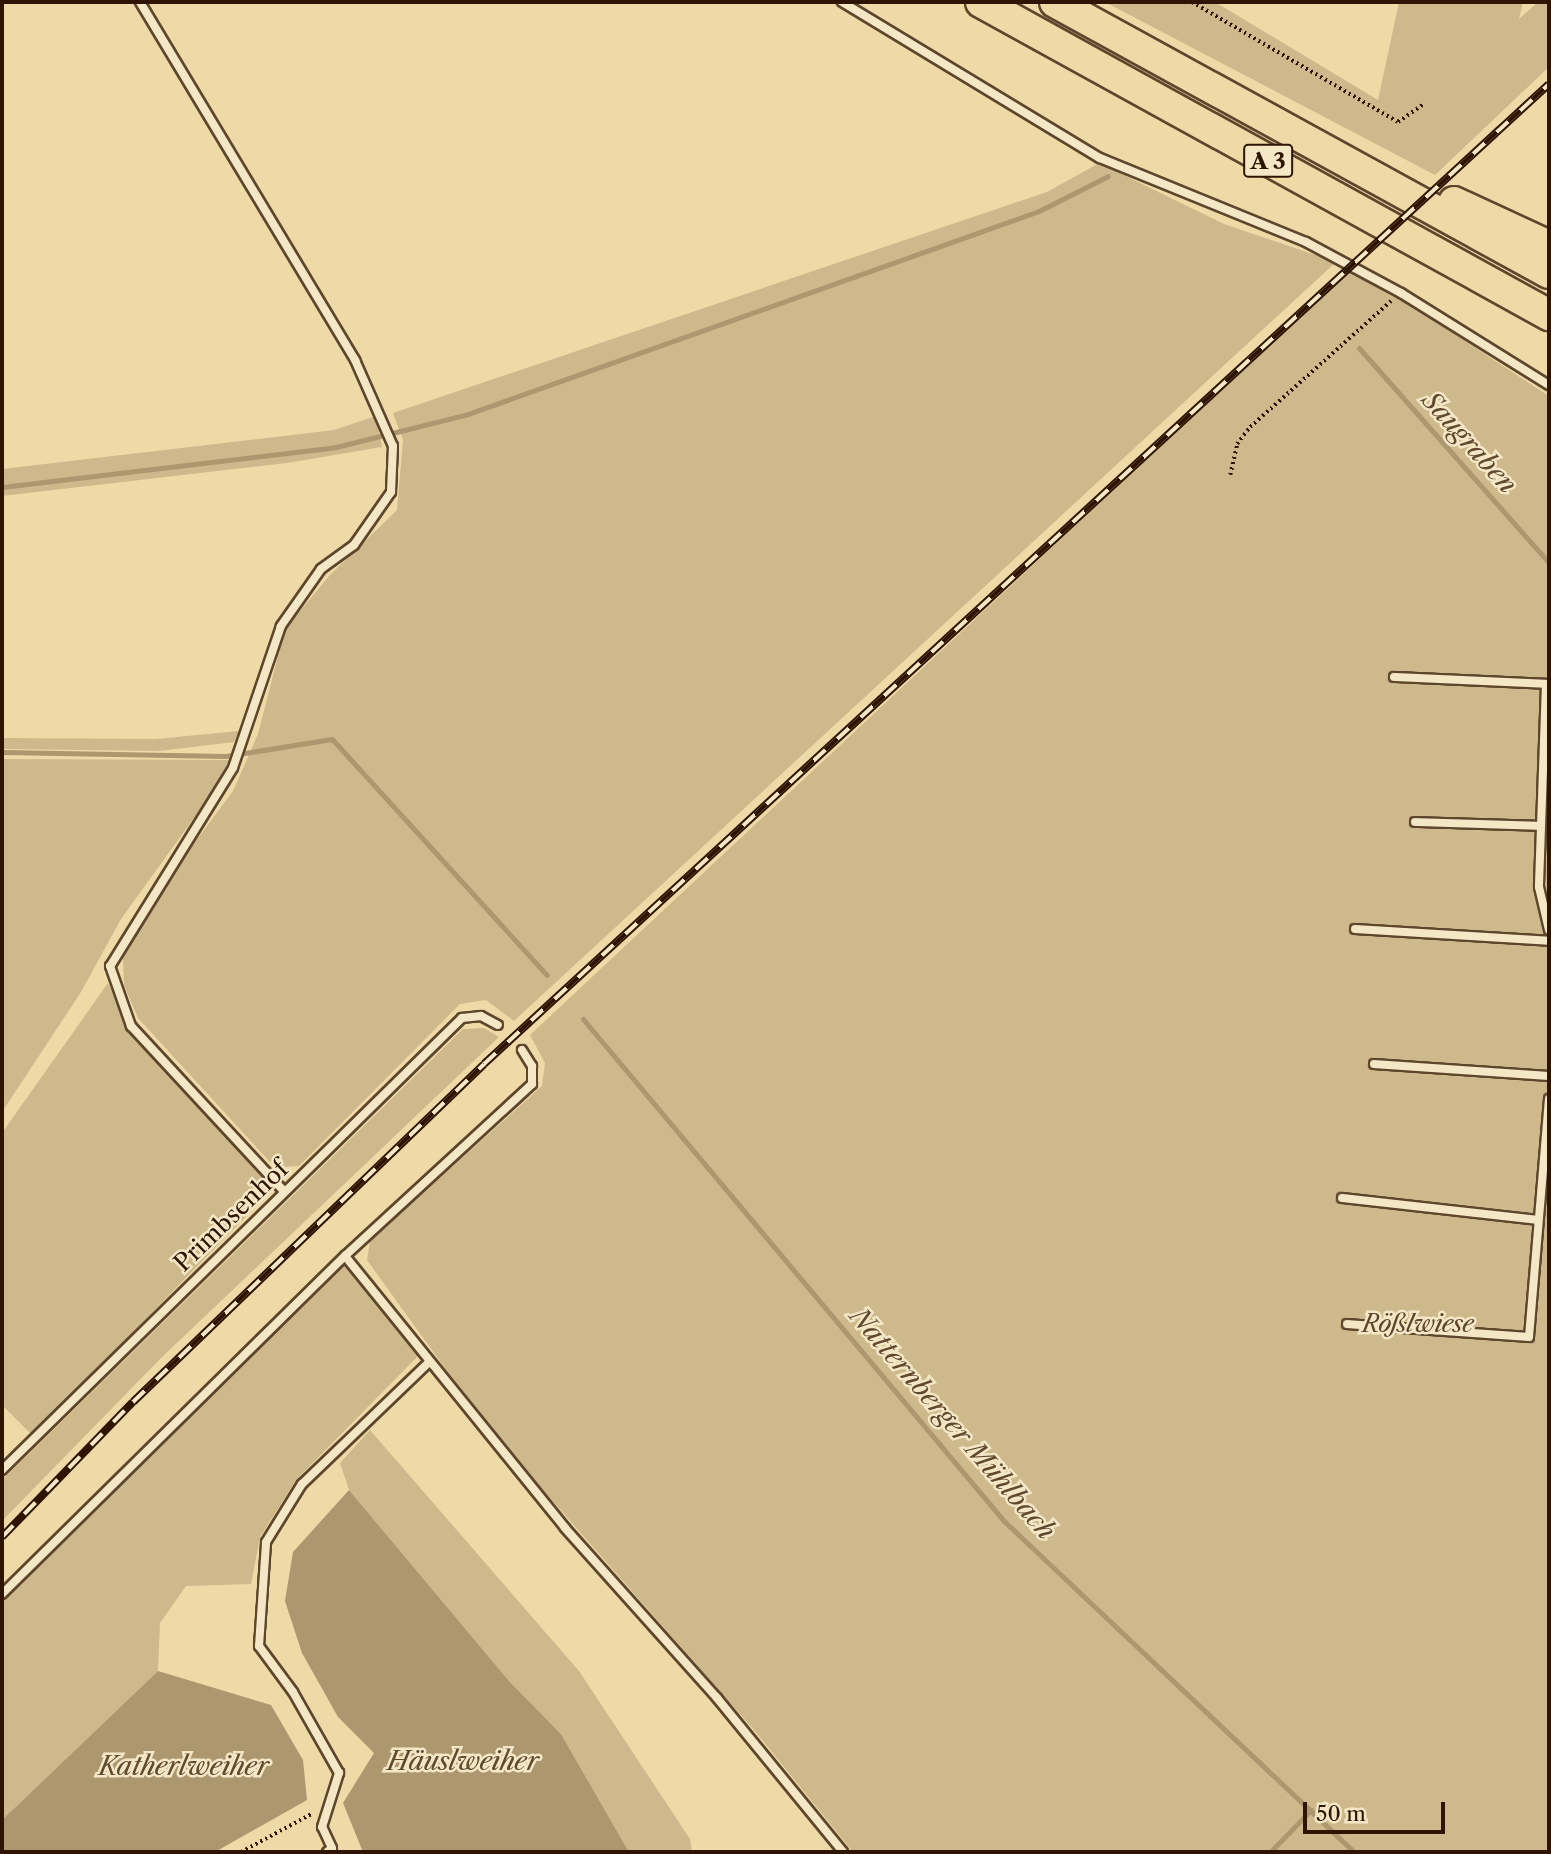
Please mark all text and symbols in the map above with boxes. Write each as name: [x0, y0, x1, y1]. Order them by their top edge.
road number: A 3: [1242, 142, 1294, 180]
water label: Saugraben: [1415, 386, 1523, 500]
street label: Primbsenhof: [168, 1155, 294, 1277]
water label: Natternberger Mühlbach: [843, 1302, 1061, 1546]
park label: Rößlwiese: [1362, 1310, 1474, 1338]
water label: Häuslweiher: [387, 1746, 539, 1778]
water label: Katherlweiher: [99, 1751, 269, 1783]
scale bar: [1306, 1787, 1448, 1831]
text: 50 m: [1316, 1801, 1366, 1826]

